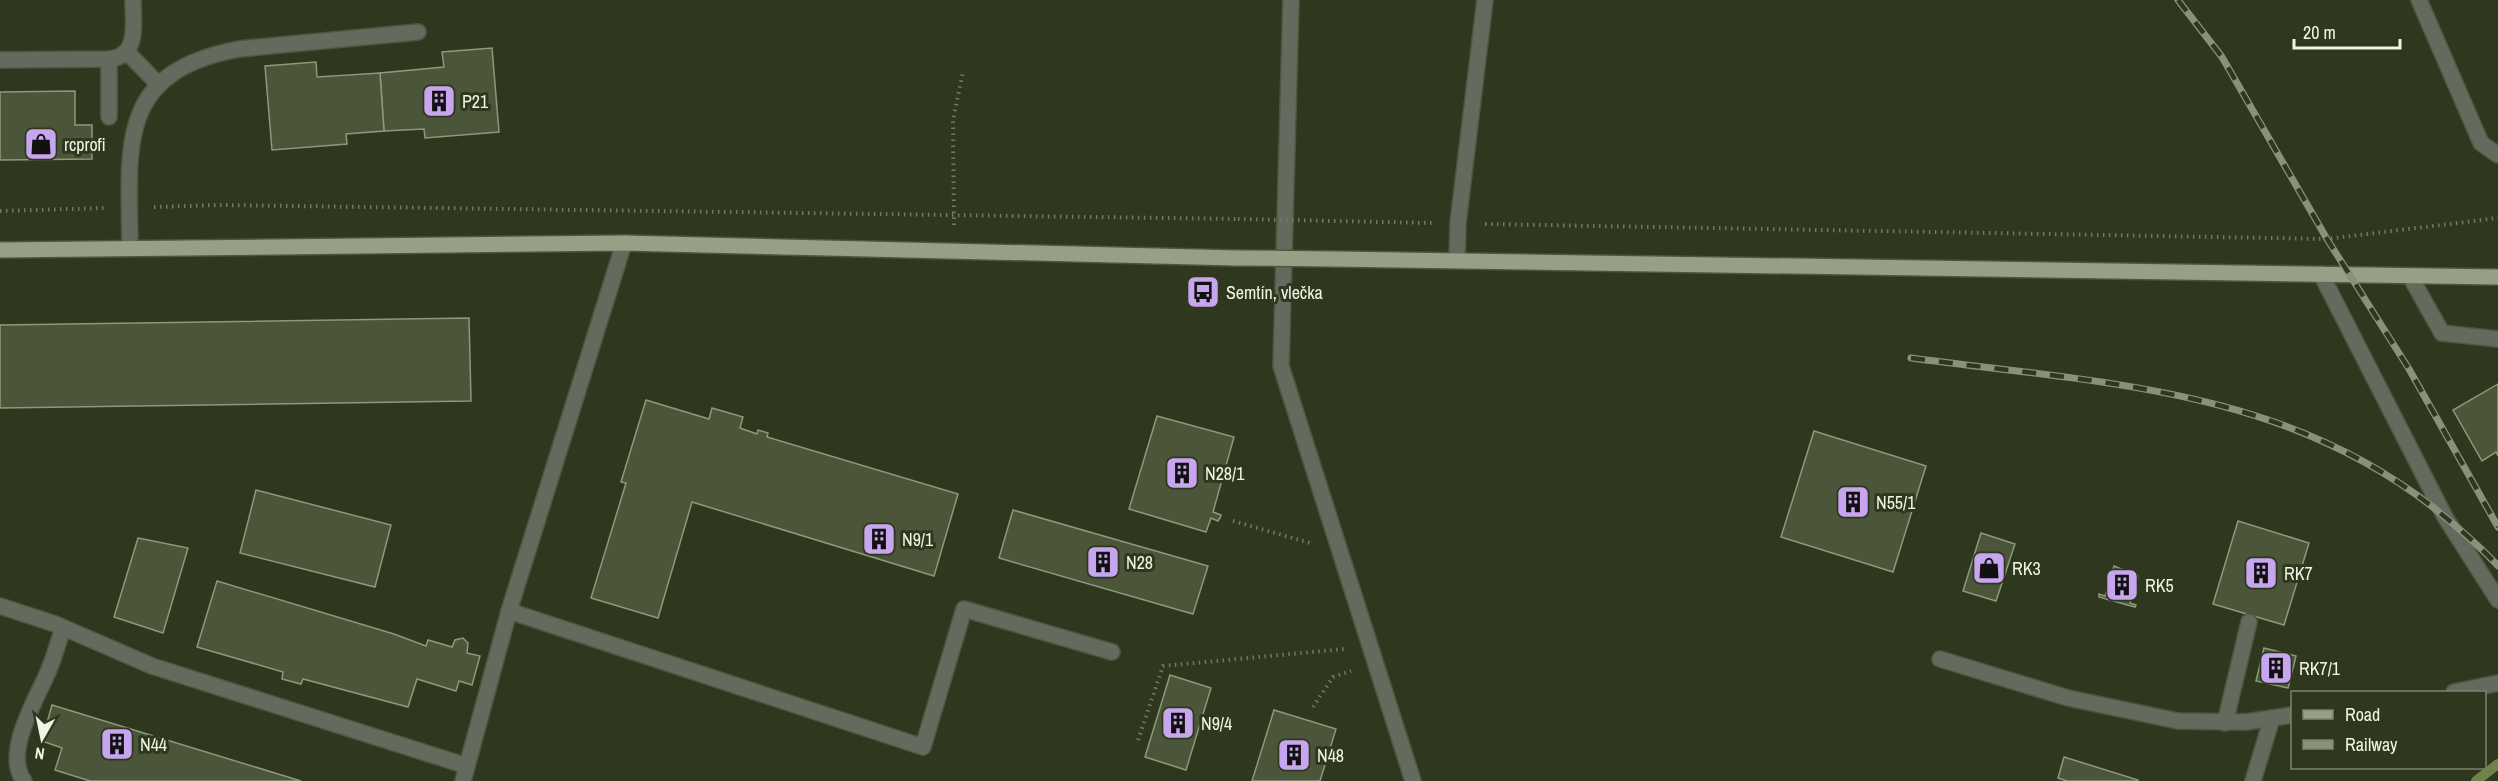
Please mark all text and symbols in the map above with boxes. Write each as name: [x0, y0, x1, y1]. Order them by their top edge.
scale bar: [2294, 12, 2400, 50]
text: 20 m: [2303, 20, 2336, 45]
building icon: P21: [421, 83, 457, 119]
place label: P21: [462, 89, 489, 114]
shop icon: rcprofi: [23, 126, 59, 162]
place label: rcprofi: [64, 132, 106, 157]
bus stop icon: Semtín, vlečka: [1185, 274, 1221, 310]
place label: Semtín, vlečka: [1226, 280, 1323, 305]
building icon: N28/1: [1164, 455, 1200, 491]
place label: N28/1: [1205, 461, 1245, 486]
building icon: N55/1: [1835, 484, 1871, 520]
place label: N55/1: [1876, 490, 1916, 515]
building icon: N9/1: [861, 521, 897, 557]
place label: N9/1: [902, 527, 934, 552]
building icon: N28: [1085, 544, 1121, 580]
place label: N28: [1126, 550, 1153, 575]
shop icon: RK3: [1971, 550, 2007, 586]
building icon: RK7: [2243, 555, 2279, 591]
place label: RK3: [2012, 556, 2041, 581]
place label: RK7: [2284, 561, 2313, 586]
building icon: RK5: [2104, 567, 2140, 603]
place label: RK5: [2145, 573, 2174, 598]
building icon: RK7/1: [2258, 650, 2294, 686]
place label: RK7/1: [2299, 656, 2341, 681]
legend: [2291, 691, 2486, 769]
text: Road: [2345, 702, 2380, 727]
building icon: N9/4: [1160, 705, 1196, 741]
north arrow: [12, 709, 72, 769]
place label: N9/4: [1201, 711, 1232, 736]
building icon: N44: [99, 726, 135, 762]
place label: N44: [140, 732, 167, 757]
text: Railway: [2345, 732, 2398, 757]
building icon: N48: [1276, 737, 1312, 773]
text: N: [33, 742, 46, 765]
place label: N48: [1317, 743, 1344, 768]

